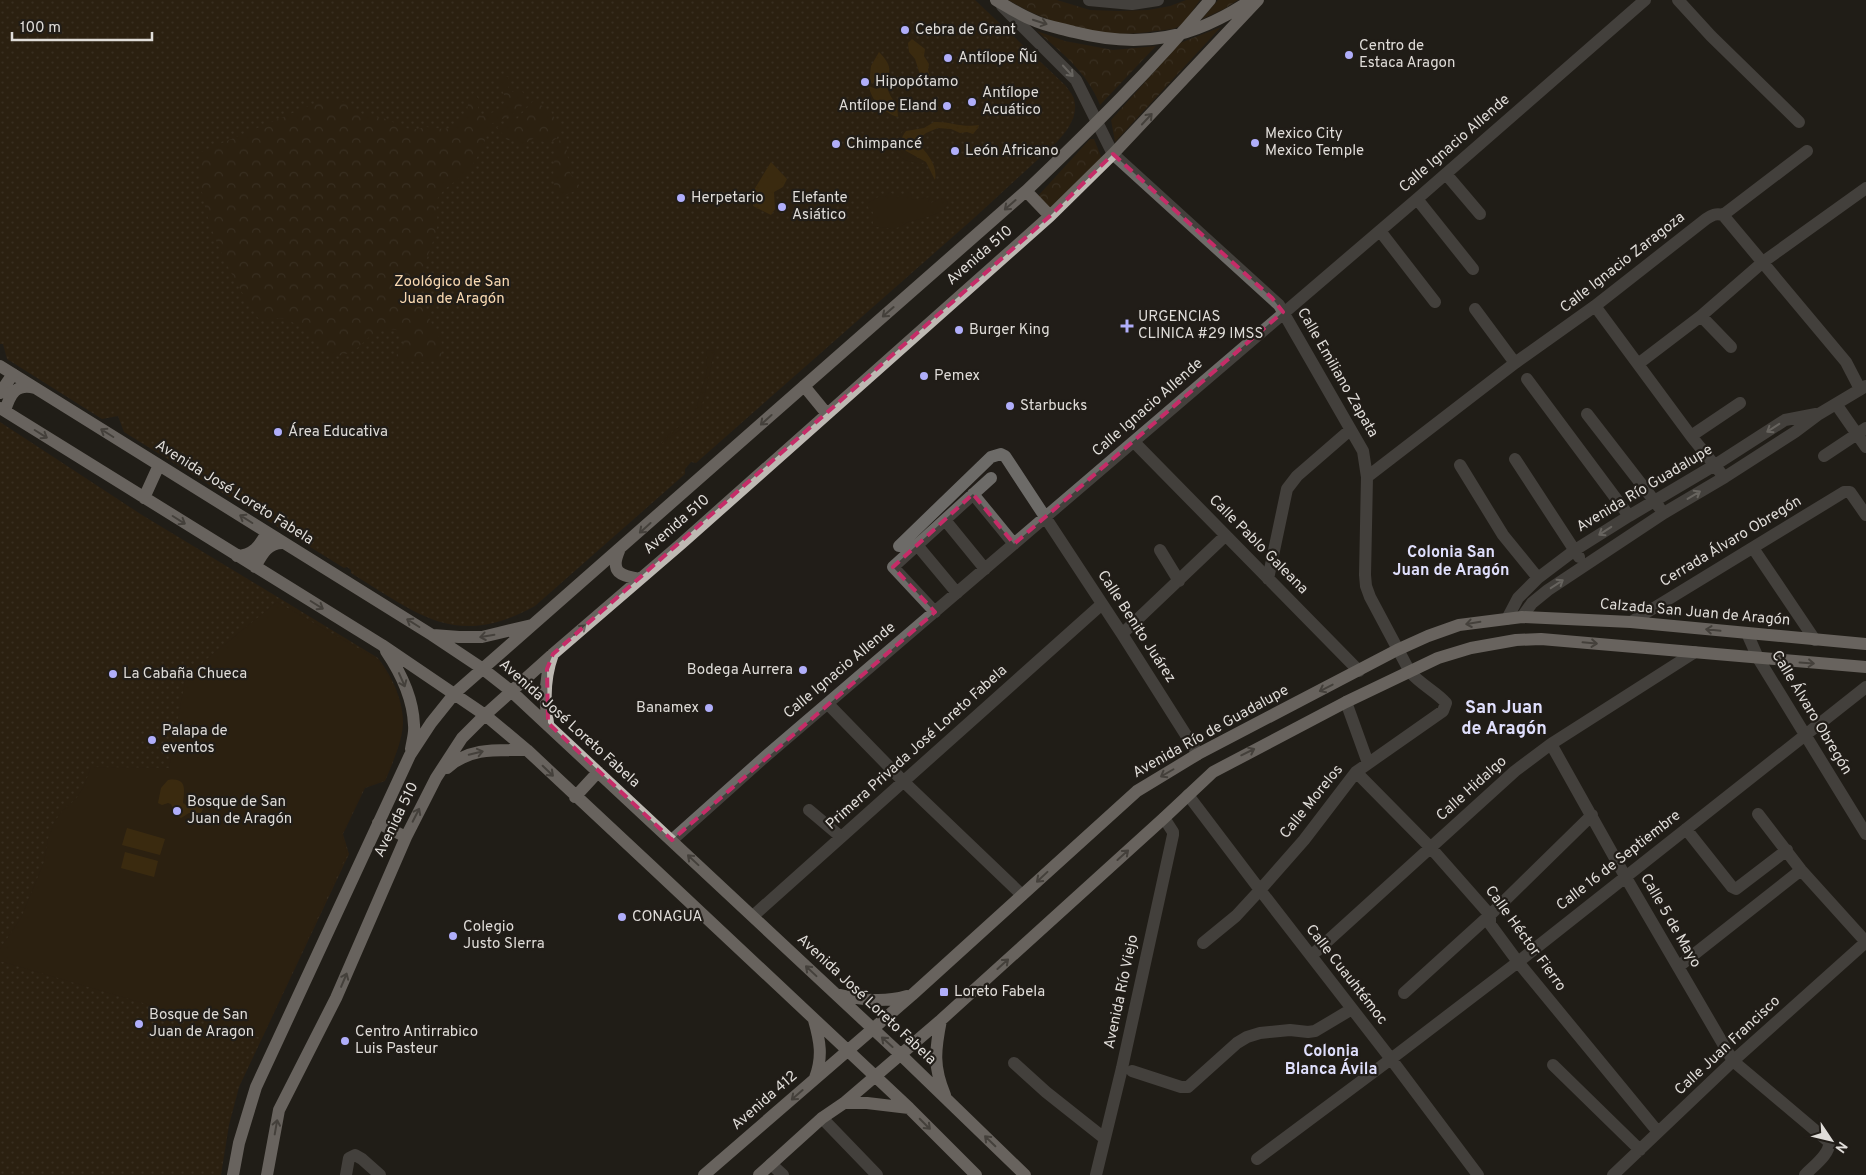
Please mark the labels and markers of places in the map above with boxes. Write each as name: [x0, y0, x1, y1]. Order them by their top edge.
place label: Cebra de Grant: [915, 21, 1016, 40]
marker: Cebra de Grant: [899, 24, 911, 36]
place label: Centro de Estaca Aragon: [1359, 37, 1455, 73]
place label: Antílope Ñú: [958, 48, 1037, 68]
marker: Centro de Estaca Aragon: [1343, 49, 1355, 61]
marker: Antílope Ñú: [942, 52, 954, 64]
place label: Hipopótamo: [875, 73, 958, 92]
marker: Hipopótamo: [859, 76, 871, 88]
place label: Antílope Acuático: [982, 84, 1041, 120]
marker: Antílope Acuático: [966, 96, 978, 108]
place label: Antílope Eland: [838, 97, 937, 116]
marker: Antílope Eland: [941, 100, 953, 112]
place label: Mexico City Mexico Temple: [1265, 125, 1364, 161]
place label: Chimpancé: [846, 135, 922, 154]
marker: Mexico City Mexico Temple: [1249, 137, 1261, 149]
marker: Chimpancé: [830, 138, 842, 150]
place label: León Africano: [965, 142, 1059, 161]
marker: León Africano: [949, 145, 961, 157]
place label: Herpetario: [691, 189, 764, 208]
place label: Elefante Asiático: [792, 189, 848, 225]
marker: Herpetario: [675, 192, 687, 204]
marker: Elefante Asiático: [776, 201, 788, 213]
place label: URGENCIAS CLINICA #29 IMSS: [1138, 308, 1264, 344]
marker: URGENCIAS CLINICA #29 IMSS: [1120, 319, 1134, 333]
place label: Burger King: [969, 321, 1050, 340]
marker: Burger King: [953, 324, 965, 336]
place label: Pemex: [934, 367, 980, 386]
marker: Pemex: [918, 370, 930, 382]
place label: Starbucks: [1020, 397, 1087, 416]
marker: Starbucks: [1004, 400, 1016, 412]
place label: Área Educativa: [288, 422, 388, 442]
marker: Área Educativa: [272, 426, 284, 438]
place label: Bodega Aurrera: [687, 661, 793, 680]
marker: Bodega Aurrera: [797, 664, 809, 676]
place label: La Cabaña Chueca: [123, 665, 247, 684]
marker: La Cabaña Chueca: [107, 668, 119, 680]
place label: Banamex: [636, 699, 699, 718]
marker: Banamex: [703, 702, 715, 714]
place label: Palapa de eventos: [162, 722, 228, 758]
marker: Palapa de eventos: [146, 734, 158, 746]
place label: Bosque de San Juan de Aragón: [187, 793, 292, 829]
marker: Bosque de San Juan de Aragón: [171, 805, 183, 817]
place label: CONAGUA: [632, 908, 702, 927]
marker: CONAGUA: [616, 911, 628, 923]
place label: Colegio Justo SIerra: [463, 918, 545, 954]
marker: Colegio Justo SIerra: [447, 930, 459, 942]
place label: Loreto Fabela: [954, 983, 1045, 1002]
marker: Loreto Fabela: [938, 986, 950, 998]
place label: Bosque de San Juan de Aragon: [149, 1006, 254, 1042]
marker: Bosque de San Juan de Aragon: [133, 1018, 145, 1030]
place label: Centro Antirrabico Luis Pasteur: [355, 1023, 478, 1059]
marker: Centro Antirrabico Luis Pasteur: [339, 1035, 351, 1047]

